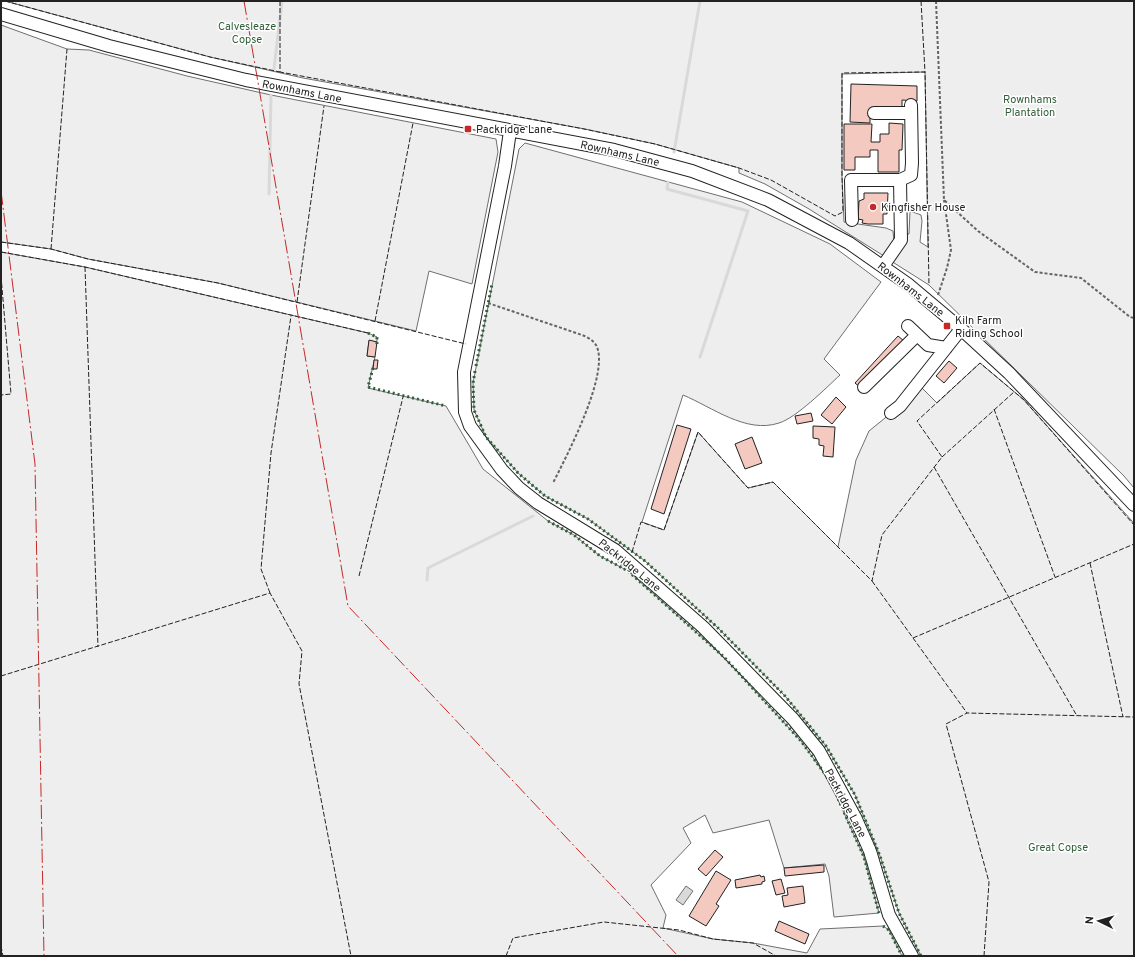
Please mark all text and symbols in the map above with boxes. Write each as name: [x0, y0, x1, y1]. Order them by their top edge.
park label: Calvesleaze Copse: [218, 20, 276, 47]
street label: Rownhams Lane: [261, 77, 343, 107]
park label: Rownhams Plantation: [1003, 93, 1057, 120]
place label: Packridge Lane: [476, 123, 552, 137]
marker: Packridge Lane: [463, 124, 473, 134]
street label: Rownhams Lane: [579, 138, 661, 170]
place label: Kingfisher House: [881, 201, 966, 215]
marker: Kingfisher House: [868, 202, 878, 212]
street label: Rownhams Lane: [874, 259, 947, 320]
place label: Kiln Farm Riding School: [955, 314, 1023, 341]
marker: Kiln Farm Riding School: [942, 321, 952, 331]
street label: Packridge Lane: [595, 536, 663, 595]
street label: Packridge Lane: [821, 767, 869, 840]
park label: Great Copse: [1028, 841, 1088, 855]
north arrow: [1079, 901, 1119, 941]
text: N: [1083, 916, 1097, 925]

